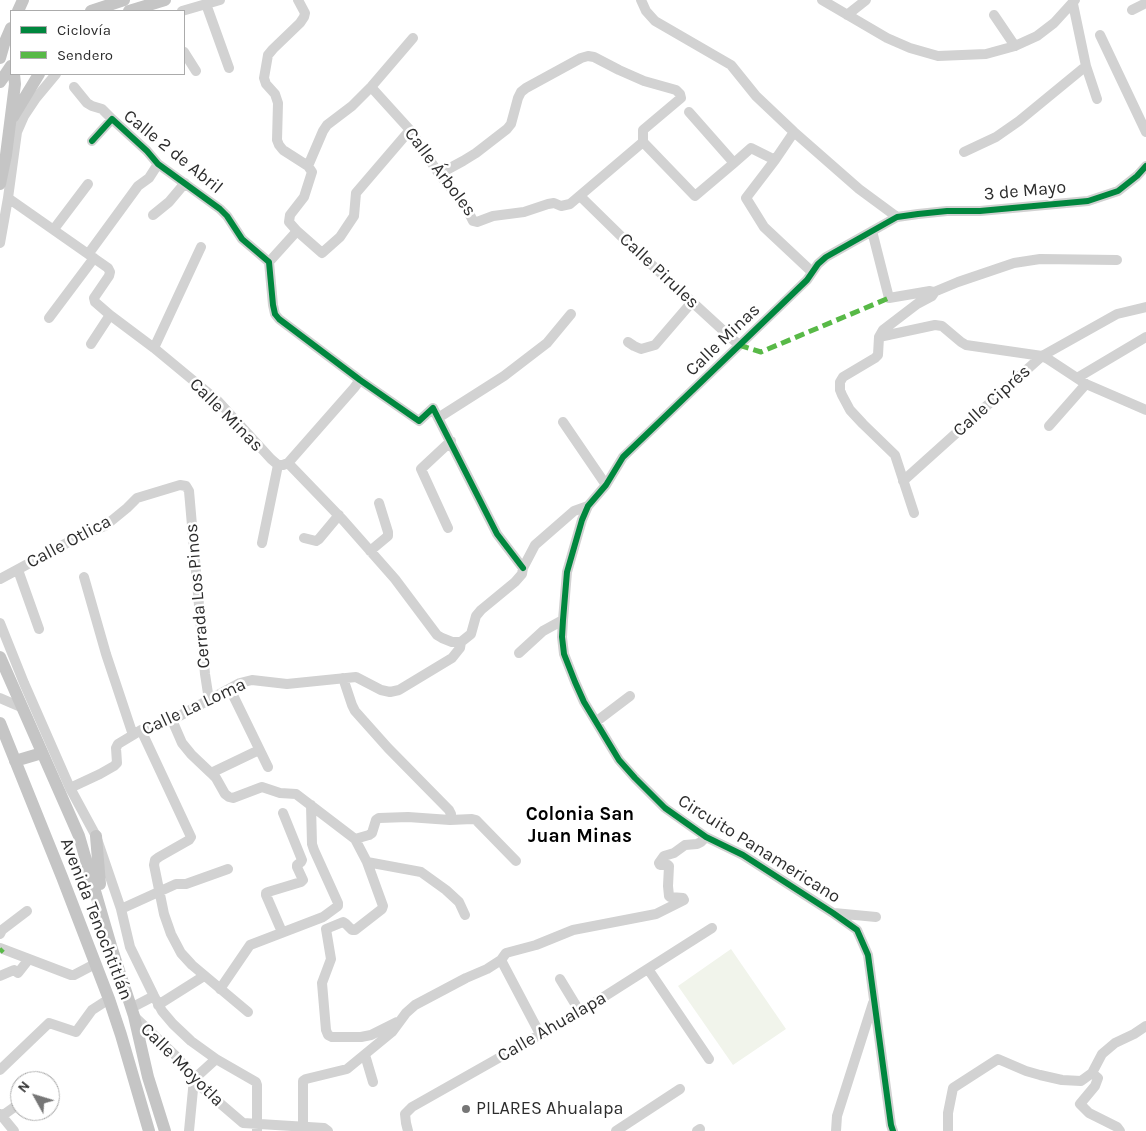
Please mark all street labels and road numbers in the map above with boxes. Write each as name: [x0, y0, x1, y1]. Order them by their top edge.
street label: Calle 2 de Abril: [119, 105, 227, 199]
street label: Calle Árboles: [400, 123, 480, 221]
street label: 3 de Mayo: [983, 177, 1067, 205]
street label: Calle Pirules: [615, 229, 703, 313]
street label: Calle Minas: [681, 299, 765, 381]
street label: Calle Ciprés: [949, 361, 1035, 441]
street label: Calle Minas: [185, 374, 267, 456]
street label: Calle Otlica: [23, 511, 115, 573]
street label: Cerrada Los Pinos: [181, 523, 215, 669]
street label: Calle La Loma: [139, 674, 249, 740]
street label: Circuito Panamericano: [674, 790, 844, 908]
street label: Avenida Tenochtitlán: [55, 835, 137, 1003]
street label: Calle Ahualapa: [494, 987, 610, 1067]
street label: Calle Moyotla: [136, 1019, 228, 1111]

